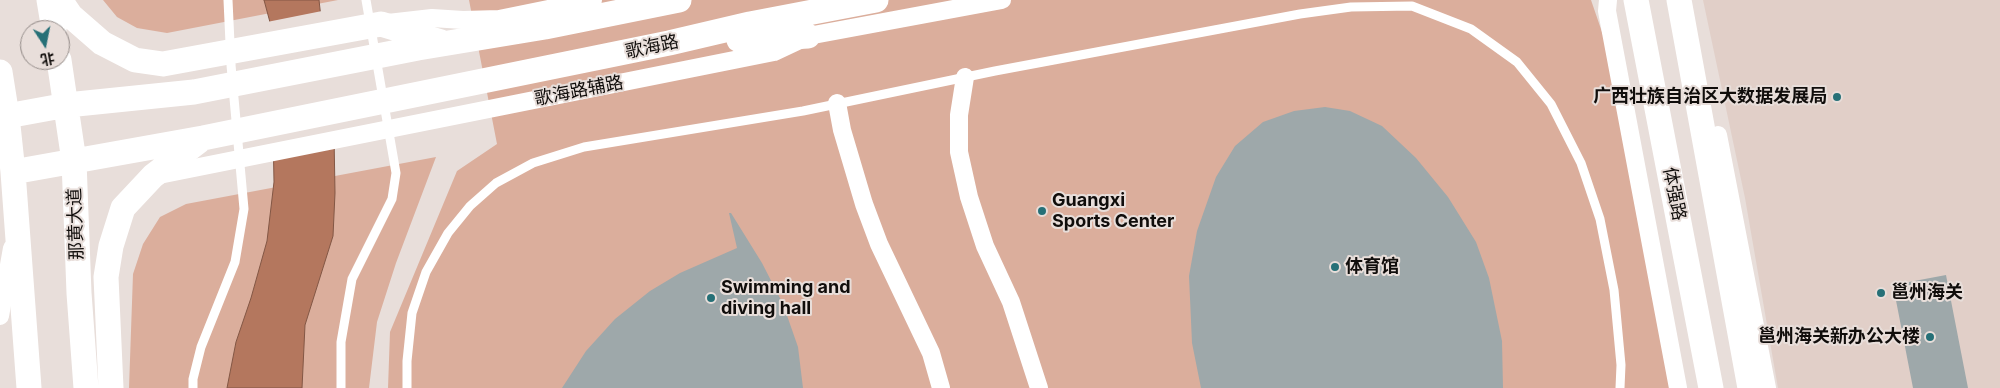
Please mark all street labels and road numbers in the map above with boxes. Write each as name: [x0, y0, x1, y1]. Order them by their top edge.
street label: 歌海路: [623, 31, 681, 63]
street label: 歌海路辅路: [533, 72, 625, 110]
street label: 体强路: [1658, 165, 1690, 223]
street label: 那黄大道: [64, 188, 88, 260]

